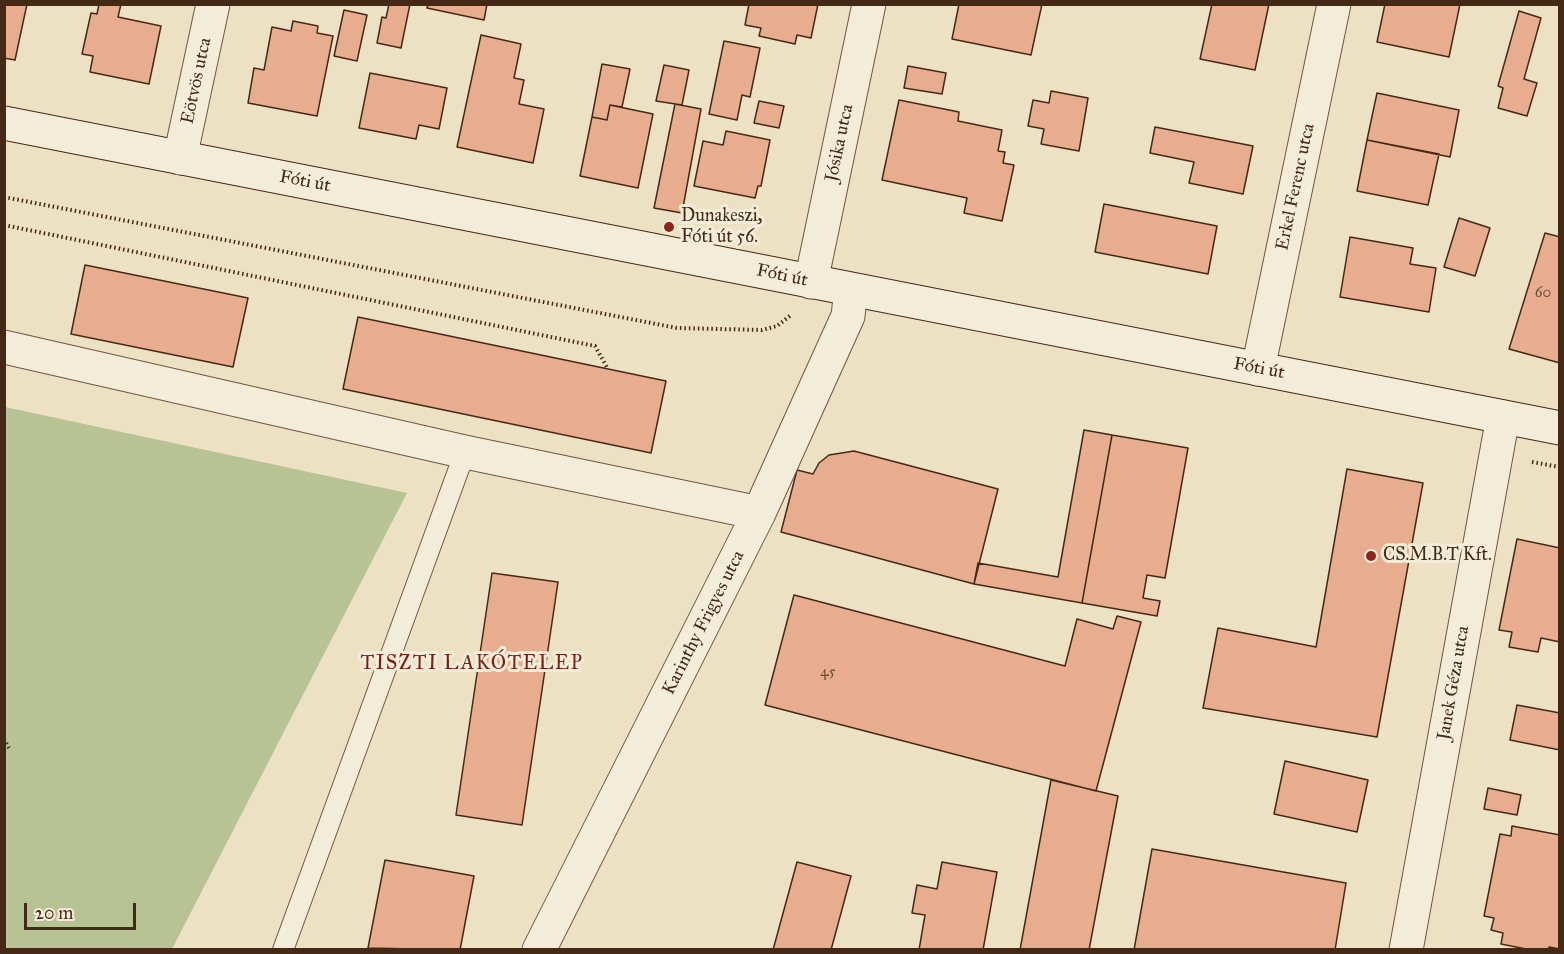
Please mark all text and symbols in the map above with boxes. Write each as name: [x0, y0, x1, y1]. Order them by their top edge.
street label: Eötvös utca: [177, 36, 217, 126]
street label: Jósika utca: [821, 102, 859, 184]
street label: Erkel Ferenc utca: [1272, 122, 1320, 252]
street label: Fóti út: [278, 166, 332, 198]
place label: Dunakeszi, Fóti út 56.: [681, 206, 762, 248]
marker: Dunakeszi, Fóti út 56.: [662, 220, 676, 234]
street label: Fóti út: [754, 260, 810, 292]
house number: 60: [1535, 284, 1551, 302]
street label: Fóti út: [1232, 353, 1286, 385]
place label: CS.M.B.T Kft.: [1383, 545, 1492, 567]
street label: Karinthy Frigyes utca: [658, 547, 750, 699]
marker: CS.M.B.T Kft.: [1364, 549, 1378, 563]
street label: Janek Géza utca: [1433, 624, 1475, 742]
district label: TISZTI LAKÓTELEP: [360, 652, 584, 676]
house number: 45: [820, 663, 836, 681]
scale bar: [27, 891, 140, 929]
text: 20 m: [35, 902, 73, 924]

